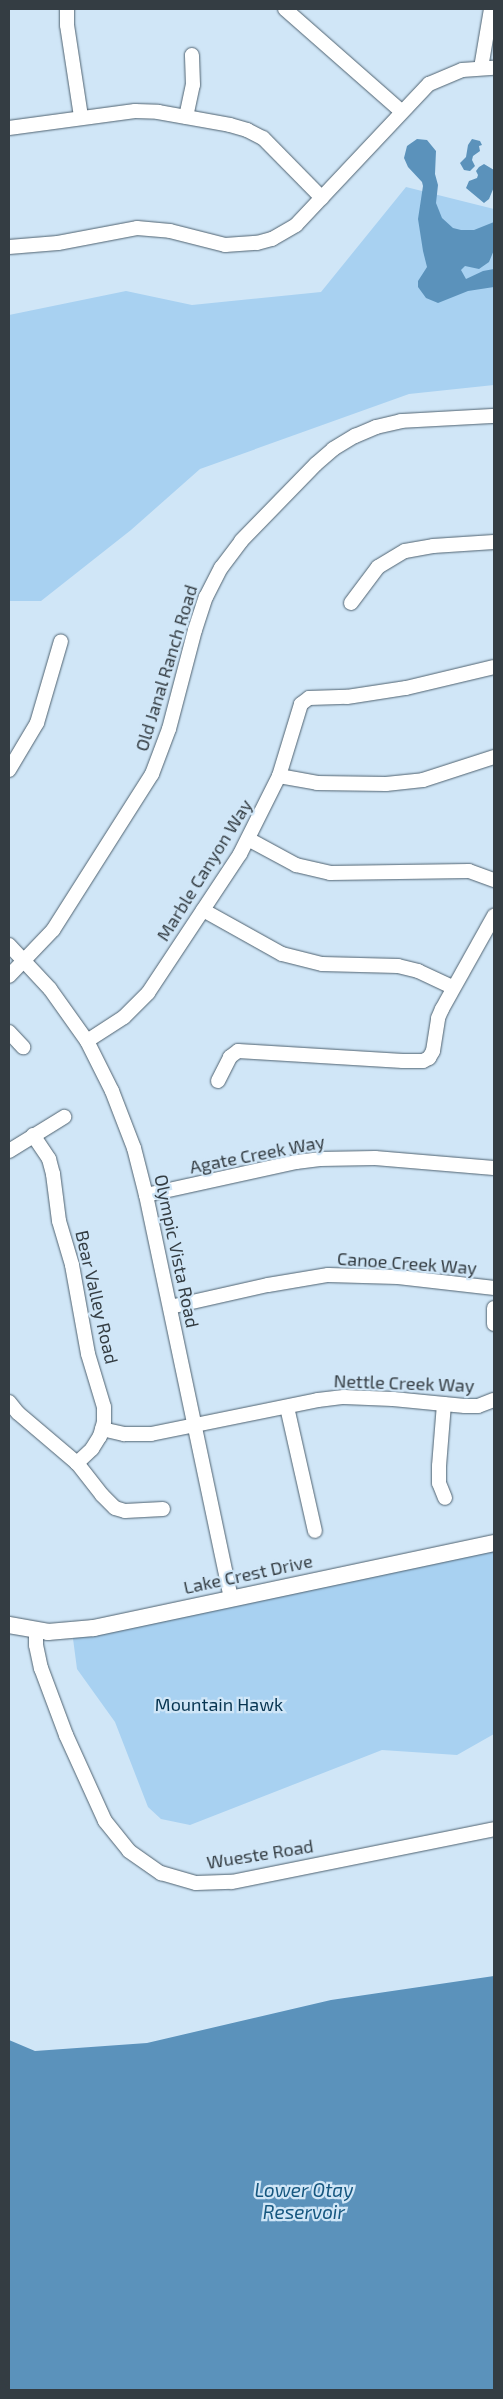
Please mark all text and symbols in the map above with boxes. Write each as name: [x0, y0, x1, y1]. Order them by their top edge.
street label: Old Janal Ranch Road: [130, 582, 202, 754]
street label: Marble Canyon Way: [152, 795, 256, 945]
street label: Agate Creek Way: [187, 1130, 327, 1178]
street label: Olympic Vista Road: [150, 1172, 204, 1330]
street label: Bear Valley Road: [71, 1228, 123, 1366]
street label: Canoe Creek Way: [336, 1247, 478, 1279]
street label: Nettle Creek Way: [333, 1370, 475, 1396]
street label: Lake Crest Drive: [182, 1550, 314, 1598]
park label: Mountain Hawk: [155, 1693, 283, 1715]
street label: Wueste Road: [205, 1835, 315, 1873]
water label: Lower Otay Reservoir: [254, 2179, 354, 2223]

